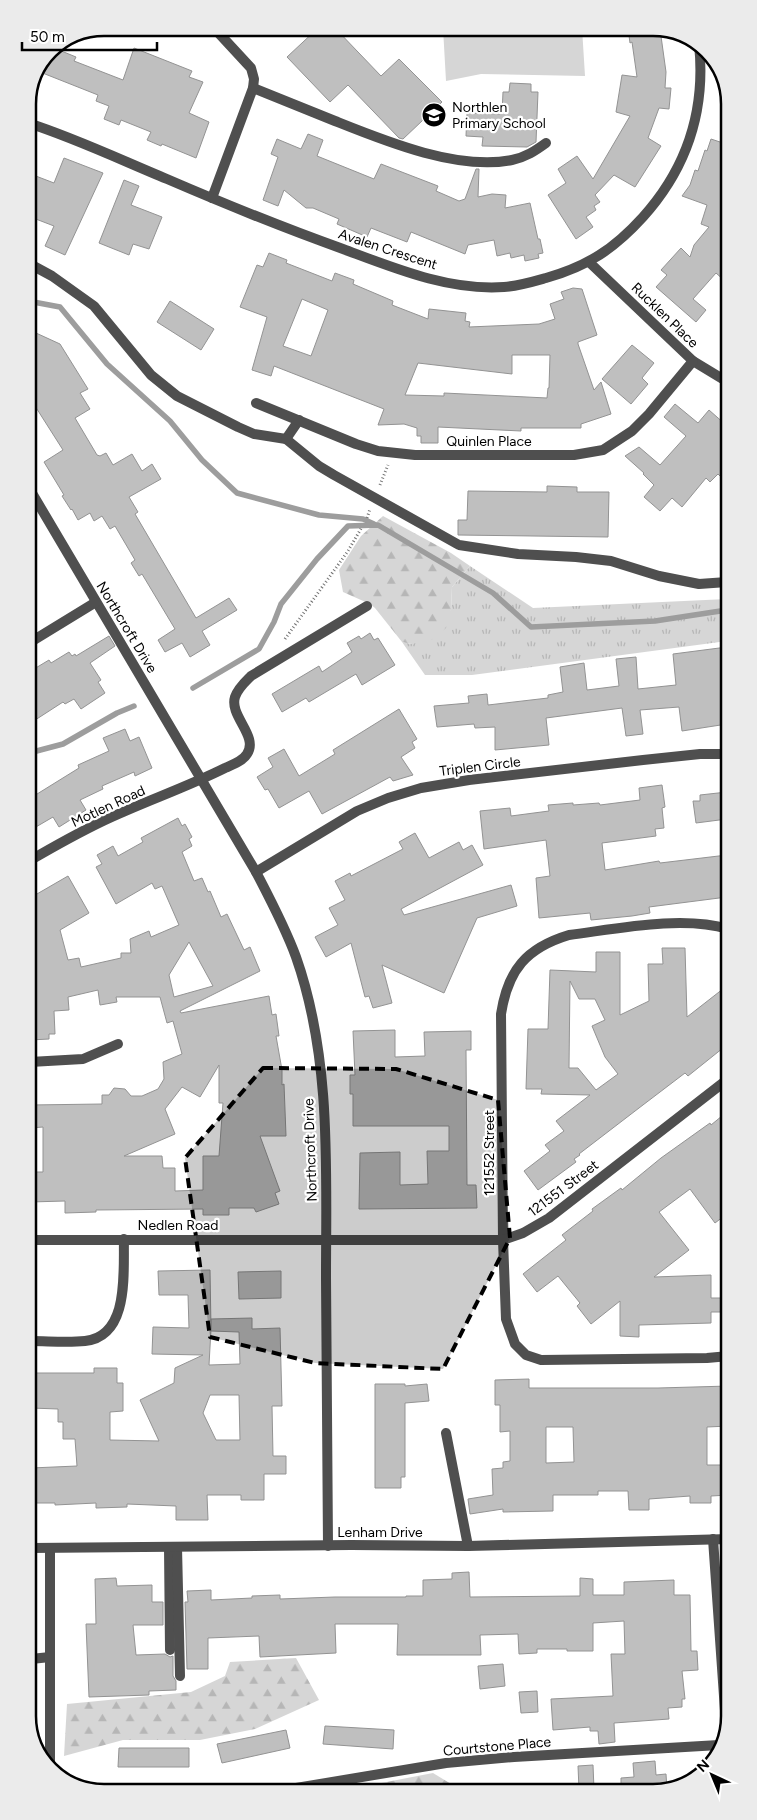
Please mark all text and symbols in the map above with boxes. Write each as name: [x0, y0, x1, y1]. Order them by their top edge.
scale bar: [22, 20, 158, 52]
text: 50 m: [30, 28, 65, 46]
place label: Northlen Primary School: [452, 99, 546, 132]
school or university icon: Northlen Primary School: [421, 102, 447, 128]
street label: Avalen Crescent: [336, 225, 439, 273]
street label: Rucklen Place: [628, 279, 702, 352]
street label: Quinlen Place: [446, 433, 532, 450]
street label: Northcroft Drive: [93, 579, 161, 676]
street label: Triplen Circle: [438, 753, 522, 780]
street label: Motlen Road: [69, 782, 148, 831]
street label: Northcroft Drive: [300, 1098, 321, 1202]
street label: 121552 Street: [481, 1110, 498, 1196]
street label: 121551 Street: [525, 1156, 602, 1220]
street label: Nedlen Road: [138, 1217, 218, 1234]
street label: Lenham Drive: [337, 1524, 423, 1541]
street label: Courtstone Place: [442, 1733, 552, 1760]
north arrow: [687, 1750, 737, 1800]
text: N: [694, 1756, 713, 1776]

